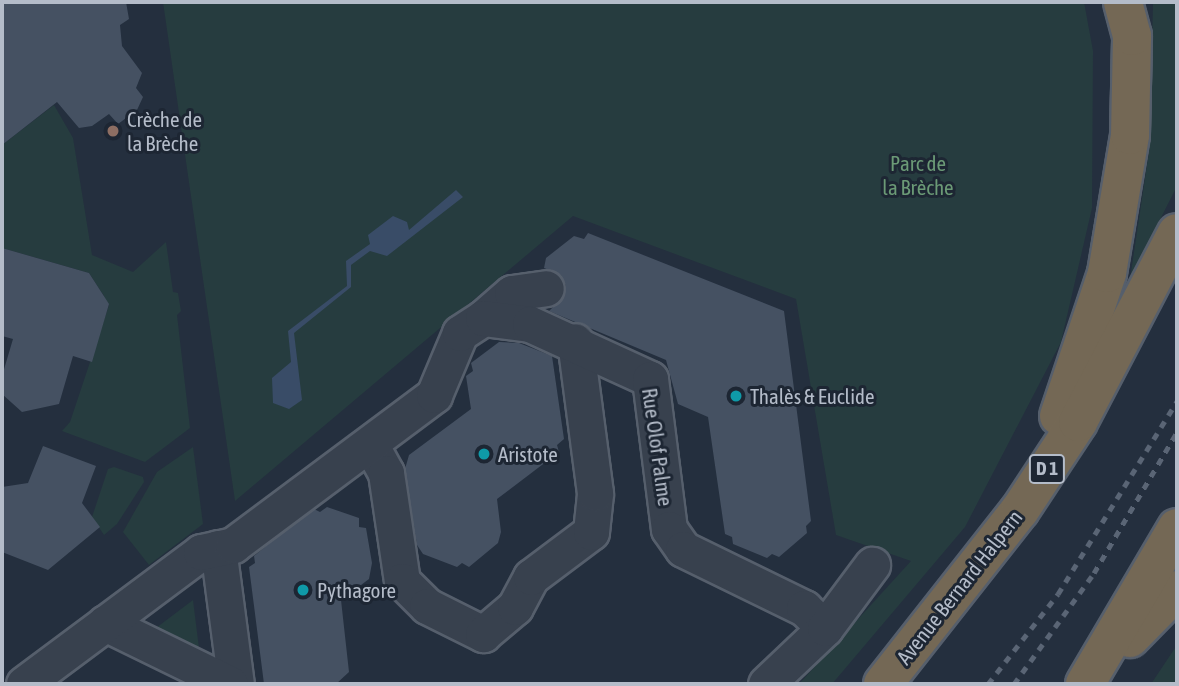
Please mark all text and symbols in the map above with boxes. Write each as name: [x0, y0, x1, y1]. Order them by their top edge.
place label: Crèche de la Brèche: [127, 106, 202, 156]
marker: Crèche de la Brèche: [105, 123, 121, 139]
park label: Parc de la Brèche: [882, 150, 954, 200]
place label: Thalès & Euclide: [750, 383, 874, 409]
street label: Rue Olof Palme: [637, 386, 679, 508]
marker: Thalès & Euclide: [728, 388, 744, 404]
place label: Aristote: [498, 441, 558, 467]
marker: Aristote: [476, 446, 492, 462]
road number: D 1: [1028, 454, 1066, 484]
street label: Avenue Bernard Halpern: [891, 505, 1027, 669]
place label: Pythagore: [317, 577, 396, 603]
marker: Pythagore: [295, 582, 311, 598]

